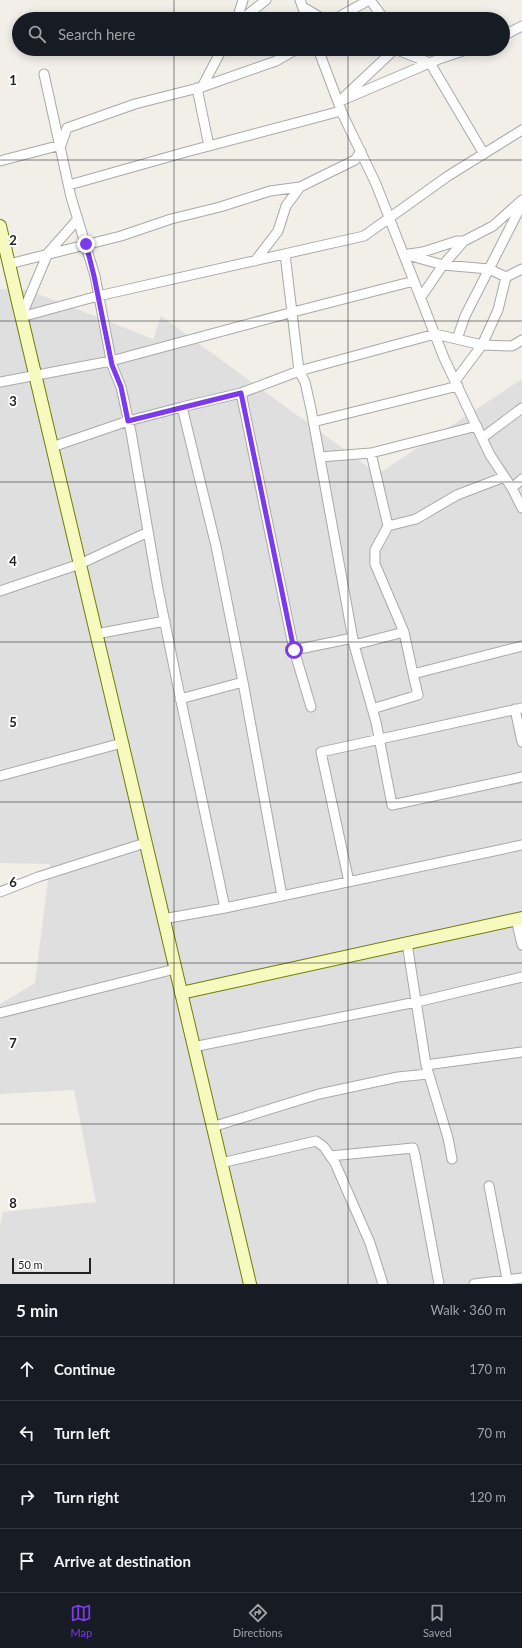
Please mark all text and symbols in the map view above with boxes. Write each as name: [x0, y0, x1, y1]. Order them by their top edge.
search box: [12, 12, 510, 56]
icon: search: [26, 23, 48, 45]
text: Search here: [58, 25, 135, 43]
text: 1: [9, 72, 17, 88]
text: 2: [9, 232, 17, 248]
route end: [77, 235, 95, 253]
text: 3: [9, 393, 17, 409]
text: 4: [9, 553, 17, 569]
route start: [285, 641, 303, 659]
text: 5: [9, 714, 17, 730]
text: 6: [9, 874, 17, 890]
text: 7: [9, 1035, 17, 1051]
text: 8: [9, 1195, 17, 1211]
scale bar: [12, 1256, 91, 1275]
text: 50 m: [18, 1258, 43, 1271]
text: 5 min: [16, 1300, 58, 1321]
text: Walk · 360 m: [430, 1302, 506, 1318]
icon: ahead: [16, 1358, 38, 1380]
text: Continue: [54, 1360, 115, 1378]
text: 170 m: [469, 1361, 506, 1377]
icon: left: [16, 1422, 38, 1444]
text: Turn left: [54, 1424, 110, 1442]
text: 70 m: [477, 1425, 506, 1441]
icon: right: [16, 1486, 38, 1508]
text: Turn right: [54, 1488, 119, 1506]
text: 120 m: [469, 1489, 506, 1505]
icon: arrive: [16, 1550, 38, 1572]
text: Arrive at destination: [54, 1552, 191, 1570]
tab: Map: [70, 1602, 92, 1639]
tab: Directions: [233, 1602, 282, 1639]
tab: Saved: [423, 1602, 452, 1639]

